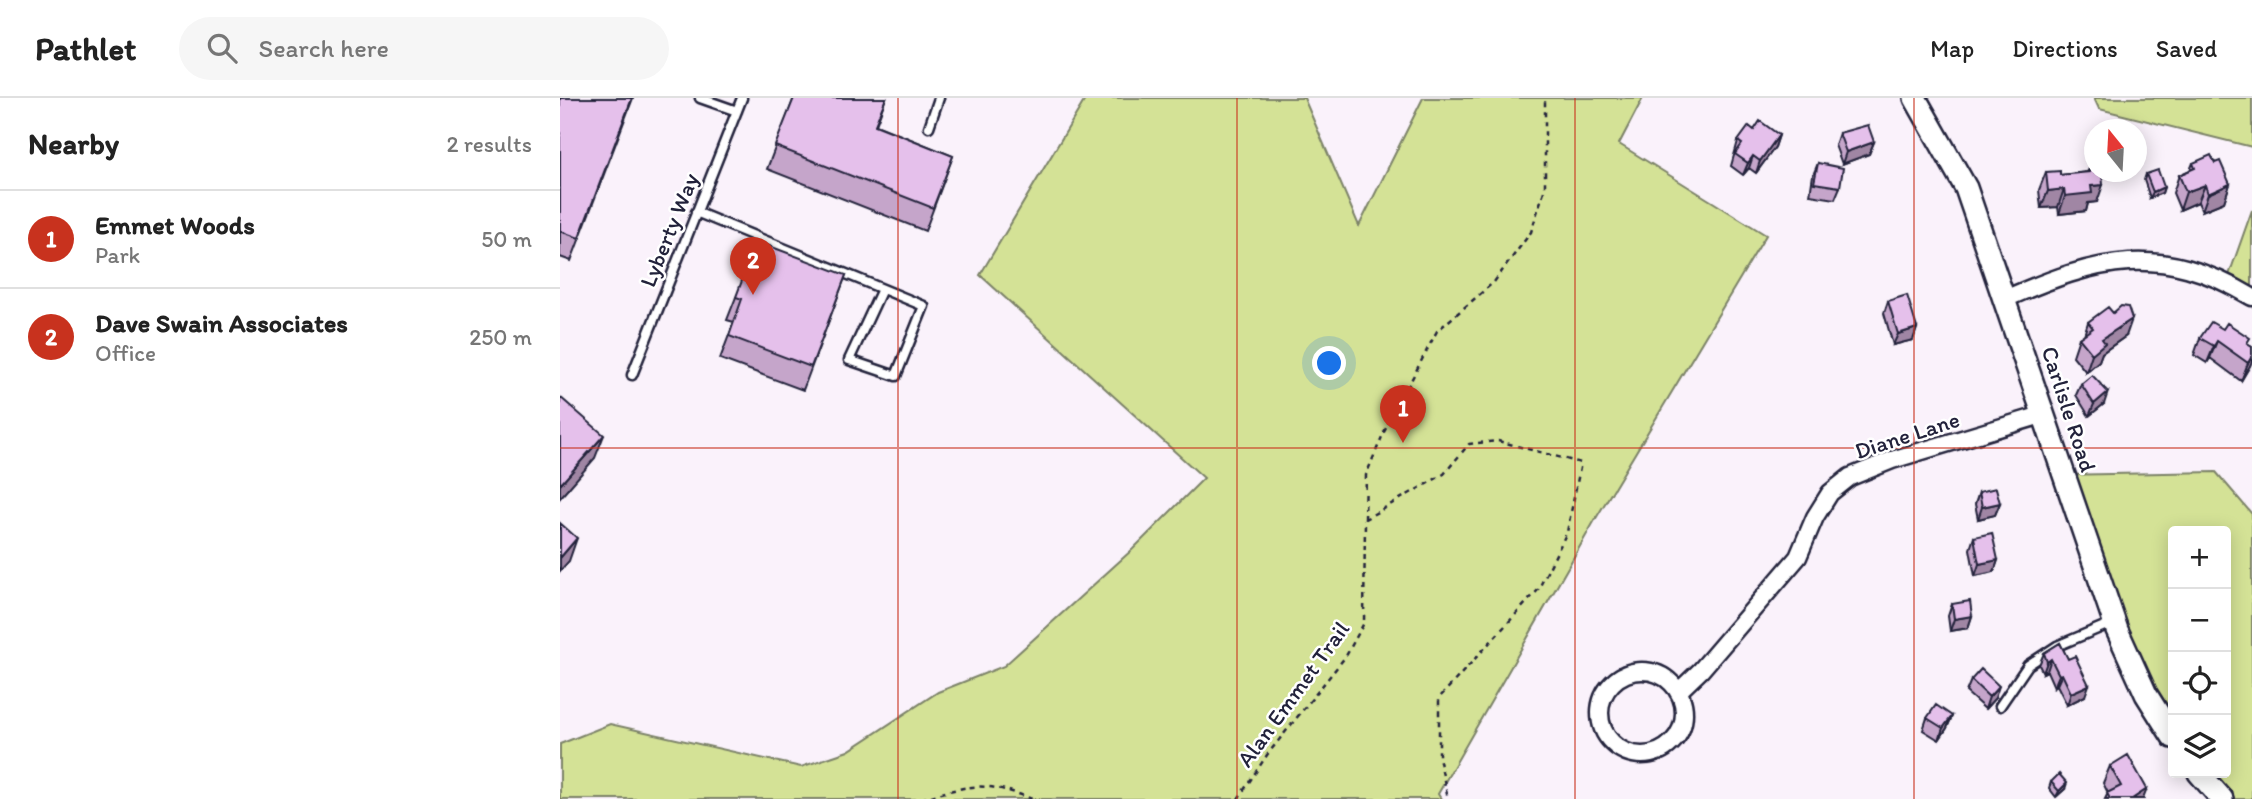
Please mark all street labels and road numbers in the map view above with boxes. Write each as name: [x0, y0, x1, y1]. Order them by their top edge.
street label: Lyberty Way: [633, 169, 705, 291]
street label: Carlisle Road: [2036, 343, 2102, 475]
street label: Diane Lane: [1851, 405, 1963, 465]
street label: Alan Emmet Trail: [1231, 615, 1356, 772]

